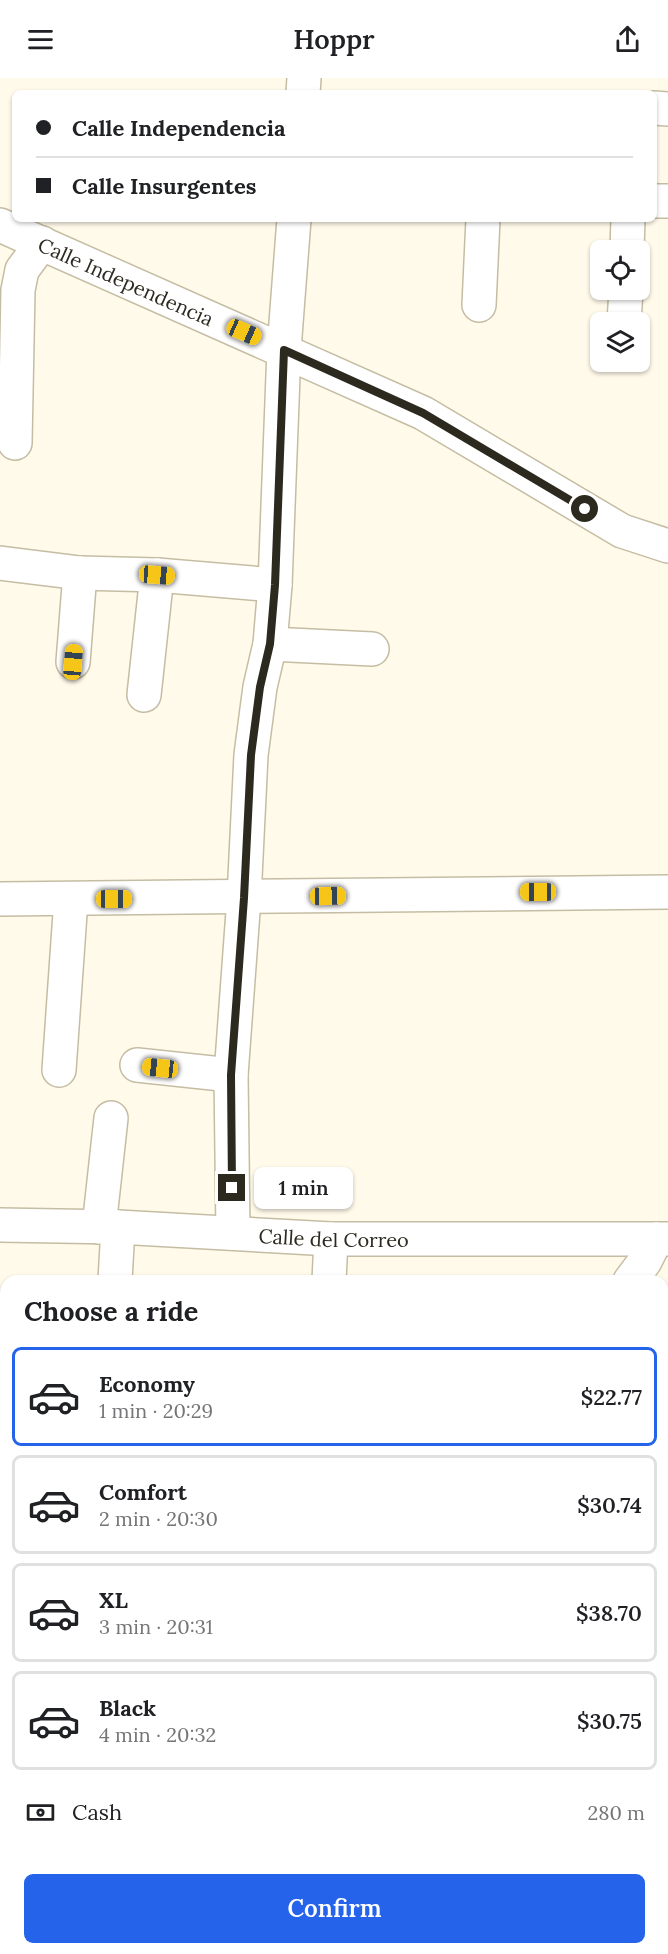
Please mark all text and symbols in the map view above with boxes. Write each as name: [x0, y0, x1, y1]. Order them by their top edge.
text: Hoppr: [293, 22, 375, 56]
icon: menu: [24, 23, 57, 56]
icon: share: [611, 23, 644, 56]
text: Calle Independencia: [72, 114, 285, 142]
text: Calle Insurgentes: [72, 172, 256, 200]
street label: Calle Independencia: [35, 231, 218, 331]
map controls: [590, 240, 650, 372]
button: locate: [590, 240, 650, 300]
button: layers: [590, 312, 650, 372]
car: [224, 316, 264, 348]
route start: [571, 495, 598, 522]
car: [138, 565, 176, 585]
car: [62, 643, 84, 681]
car: [520, 883, 556, 901]
car: [310, 887, 346, 905]
car: [96, 890, 132, 908]
car: [141, 1057, 179, 1079]
callout: 1 min: [253, 1167, 352, 1209]
route end: [218, 1174, 245, 1201]
text: 1 min: [278, 1175, 329, 1200]
street label: Calle del Correo: [258, 1222, 409, 1252]
text: Choose a ride: [24, 1294, 198, 1328]
icon: car: [27, 1370, 81, 1424]
text: Economy: [99, 1370, 195, 1398]
text: $22.77: [581, 1383, 642, 1411]
text: 1 min · 20:29: [99, 1398, 213, 1423]
icon: car: [27, 1478, 81, 1532]
text: Comfort: [99, 1478, 187, 1506]
text: $30.74: [577, 1491, 642, 1519]
text: 2 min · 20:30: [99, 1506, 218, 1531]
icon: car: [27, 1586, 81, 1640]
text: XL: [99, 1586, 128, 1614]
text: $38.70: [576, 1599, 642, 1627]
text: 3 min · 20:31: [99, 1614, 213, 1639]
icon: car: [27, 1694, 81, 1748]
text: Black: [99, 1694, 156, 1722]
text: $30.75: [577, 1707, 642, 1735]
text: 4 min · 20:32: [99, 1722, 216, 1747]
icon: cash: [24, 1796, 57, 1829]
text: Cash: [72, 1798, 122, 1826]
text: 280 m: [587, 1800, 645, 1825]
button: Confirm: [24, 1874, 645, 1943]

